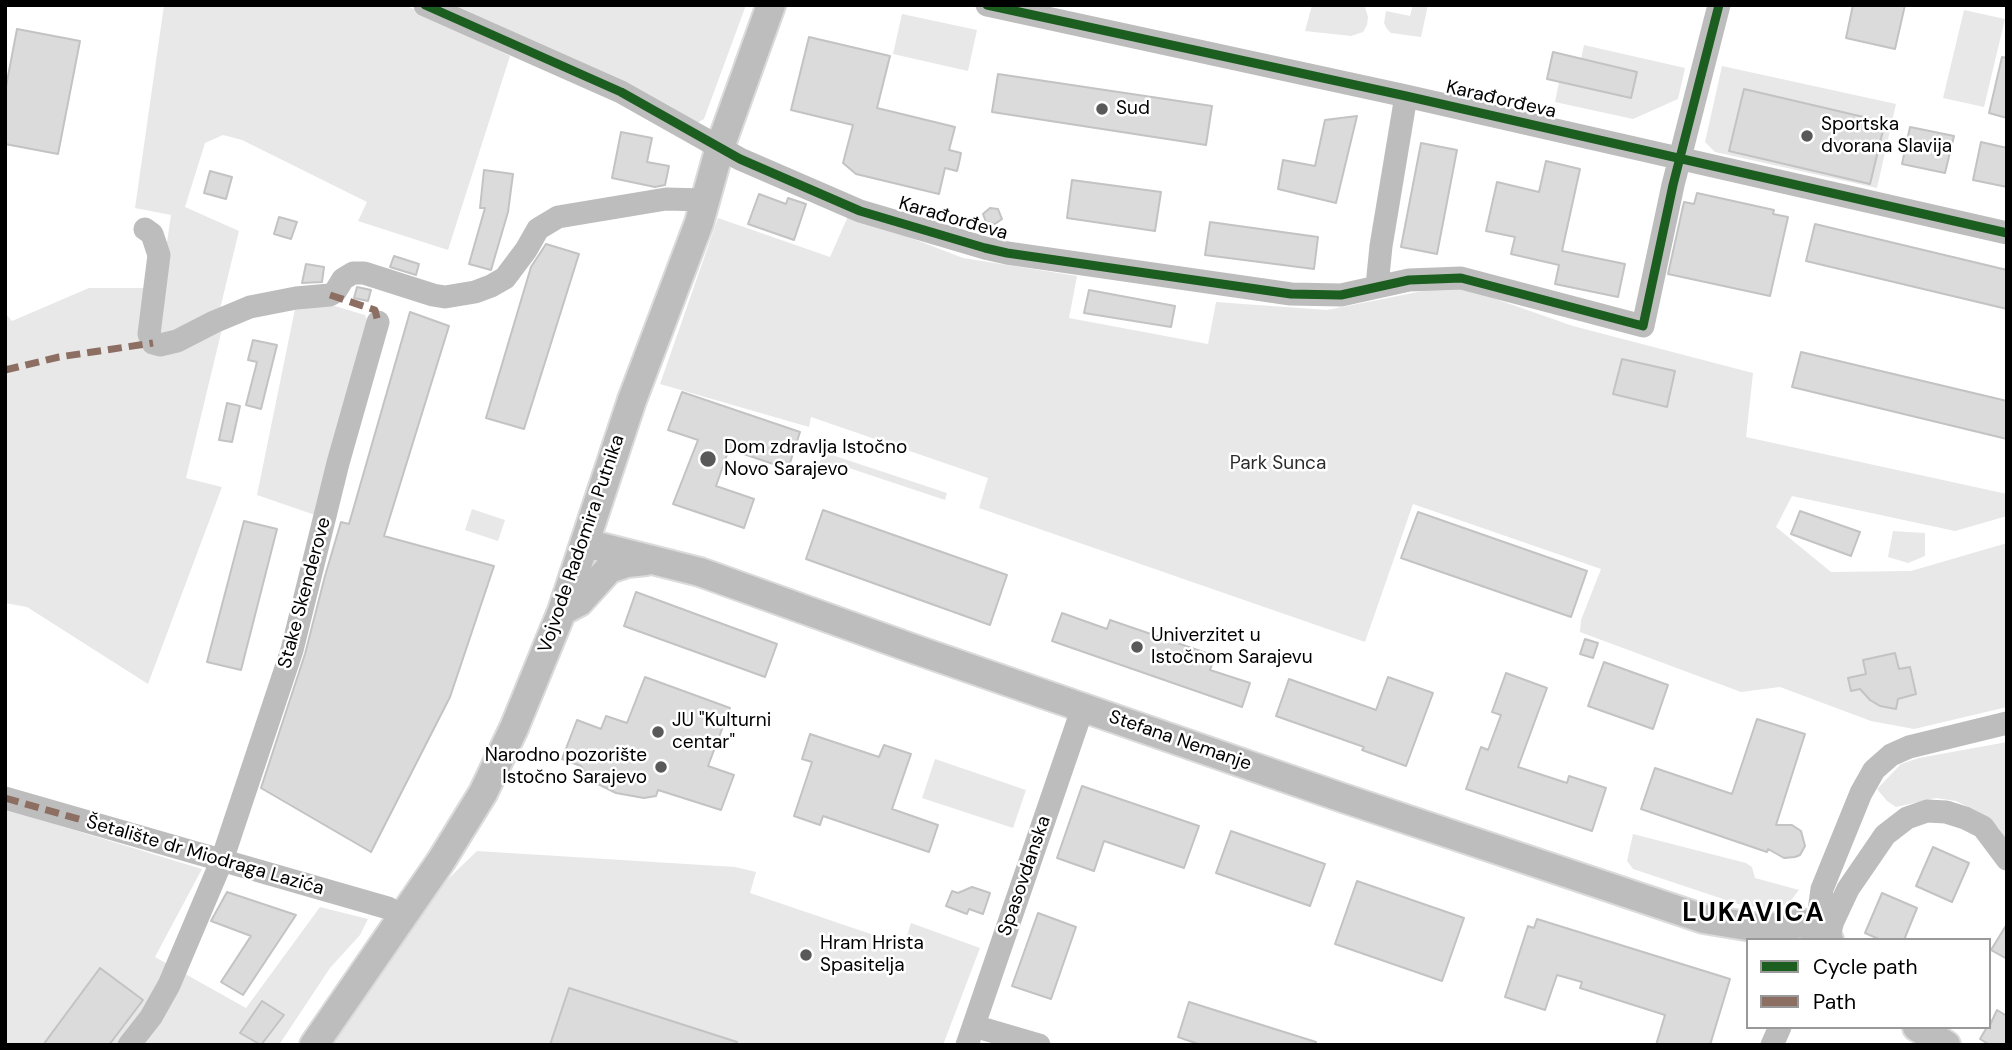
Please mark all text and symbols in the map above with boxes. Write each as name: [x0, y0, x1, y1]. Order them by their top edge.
street label: Karađorđeva: [1444, 76, 1558, 124]
place label: Sud: [1116, 98, 1150, 120]
marker: Sud: [1094, 101, 1110, 117]
place label: Sportska dvorana Slavija: [1821, 114, 1952, 158]
marker: Sportska dvorana Slavija: [1799, 128, 1815, 144]
street label: Karađorđeva: [896, 193, 1010, 245]
street label: Vojvode Radomira Putnika: [534, 432, 630, 656]
place label: Dom zdravlja Istočno Novo Sarajevo: [724, 437, 907, 481]
marker: Dom zdravlja Istočno Novo Sarajevo: [698, 449, 718, 469]
park label: Park Sunca: [1230, 453, 1326, 475]
street label: Stake Skenderove: [274, 515, 336, 671]
place label: Univerzitet u Istočnom Sarajevu: [1151, 625, 1313, 669]
marker: Univerzitet u Istočnom Sarajevu: [1129, 639, 1145, 655]
street label: Stefana Nemanje: [1106, 706, 1254, 776]
place label: JU "Kulturni centar": [672, 710, 771, 754]
marker: JU "Kulturni centar": [650, 724, 666, 740]
place label: Narodno pozorište Istočno Sarajevo: [485, 745, 647, 789]
marker: Narodno pozorište Istočno Sarajevo: [653, 759, 669, 775]
street label: Šetalište dr Miodraga Lazića: [84, 811, 326, 901]
street label: Spasovdanska: [994, 813, 1056, 939]
district label: LUKAVICA: [1683, 898, 1825, 930]
place label: Hram Hrista Spasitelja: [820, 933, 924, 977]
legend: [1746, 938, 1991, 1029]
marker: Hram Hrista Spasitelja: [798, 947, 814, 963]
text: Cycle path: [1813, 953, 1918, 981]
text: Path: [1813, 988, 1856, 1016]

